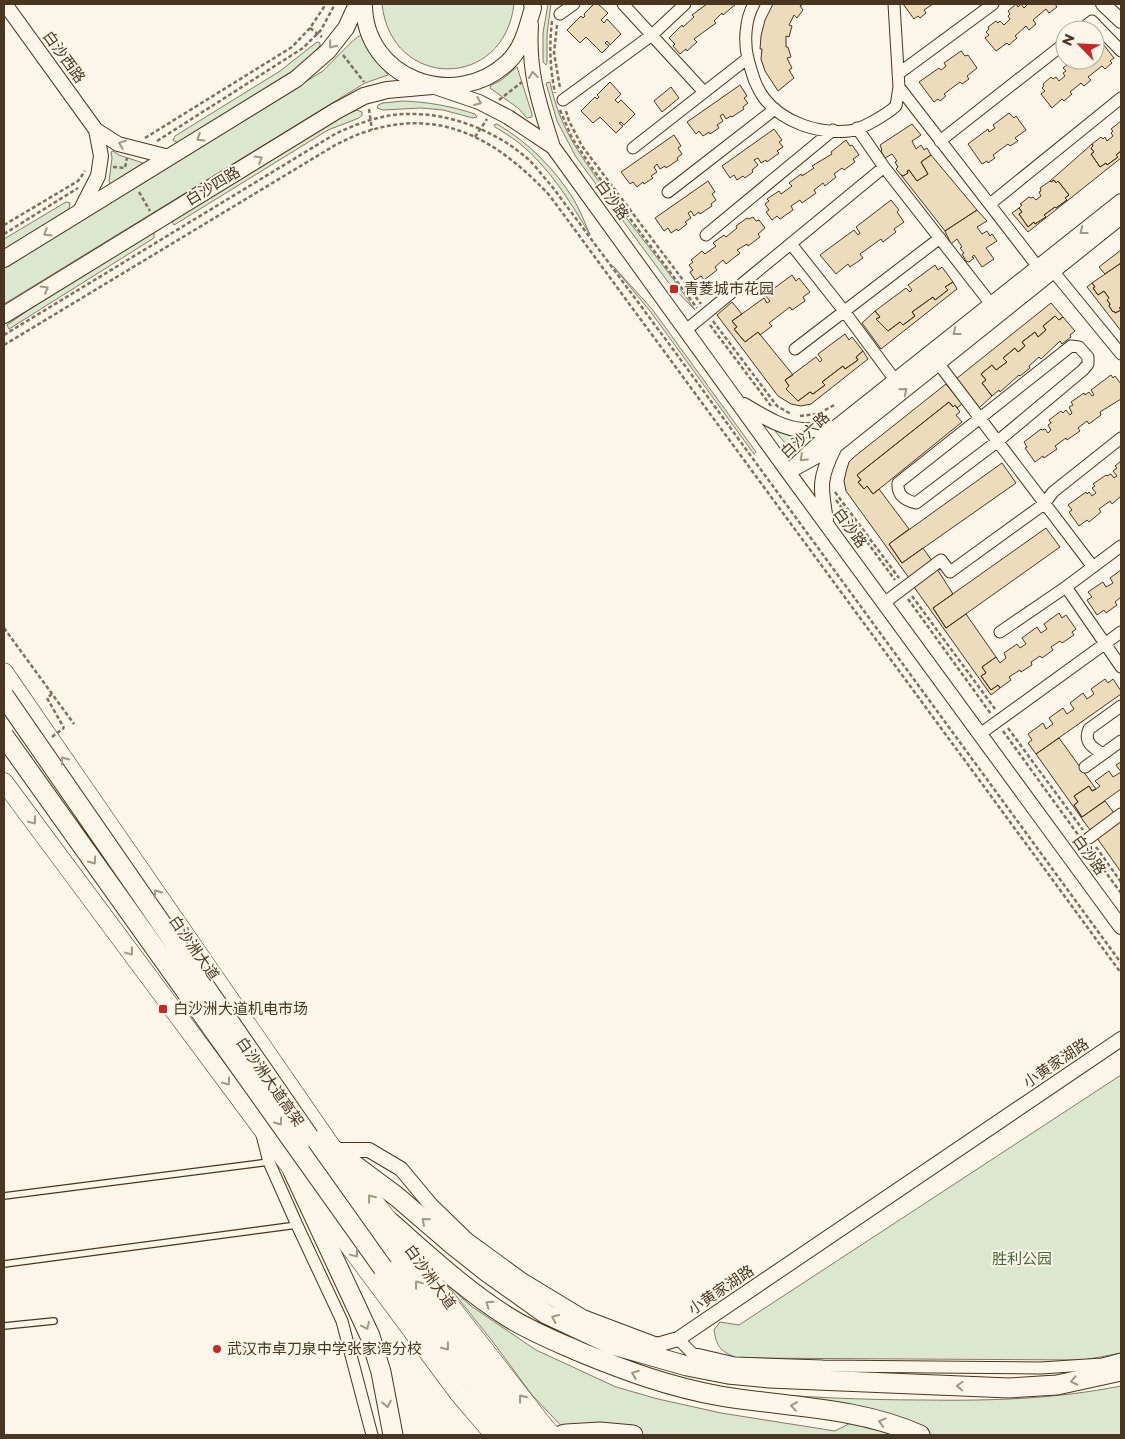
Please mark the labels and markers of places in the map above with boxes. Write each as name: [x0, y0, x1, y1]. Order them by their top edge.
place label: 青菱城市花园: [684, 279, 774, 298]
marker: 青菱城市花园: [668, 283, 680, 295]
place label: 白沙洲大道机电市场: [173, 999, 308, 1018]
marker: 白沙洲大道机电市场: [157, 1003, 169, 1015]
place label: 武汉市卓刀泉中学张家湾分校: [227, 1339, 422, 1358]
marker: 武汉市卓刀泉中学张家湾分校: [211, 1343, 223, 1355]

